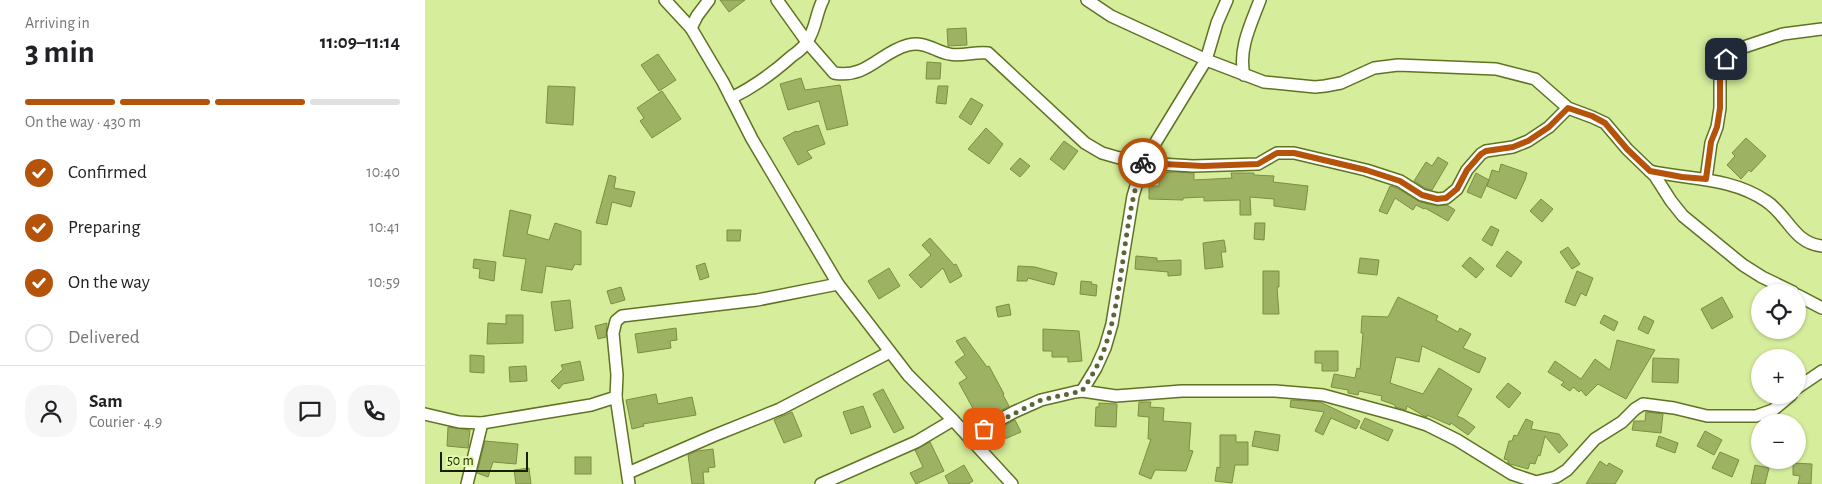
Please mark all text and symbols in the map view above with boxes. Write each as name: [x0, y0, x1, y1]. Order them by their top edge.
text: Arriving in: [25, 15, 90, 31]
text: 11:09–11:14: [320, 33, 400, 52]
text: 3 min: [25, 36, 95, 68]
pin: [1705, 38, 1747, 80]
icon: home: [1712, 45, 1740, 73]
text: On the way · 430 m: [25, 114, 141, 130]
courier: [1118, 138, 1168, 188]
icon: bike: [1129, 149, 1157, 177]
icon: check: [25, 159, 53, 187]
text: Confirmed: [68, 163, 147, 182]
text: 10:40: [366, 164, 400, 180]
icon: check: [25, 214, 53, 242]
text: Preparing: [68, 218, 141, 237]
text: 10:41: [369, 219, 400, 235]
icon: check: [25, 269, 53, 297]
text: On the way: [68, 273, 150, 292]
text: 10:59: [368, 274, 400, 290]
map controls: [1751, 284, 1806, 469]
button: locate: [1751, 284, 1806, 339]
text: Delivered: [68, 328, 140, 347]
button: +: [1751, 349, 1806, 404]
button: person: [25, 385, 77, 437]
button: chat: [284, 385, 336, 437]
button: phone: [348, 385, 400, 437]
text: Sam: [89, 392, 123, 411]
pin: [963, 408, 1005, 450]
text: Courier · 4.9: [89, 414, 162, 430]
button: −: [1751, 414, 1806, 469]
icon: bag: [970, 415, 998, 443]
scale bar: [440, 449, 527, 472]
text: 50 m: [447, 454, 474, 468]

